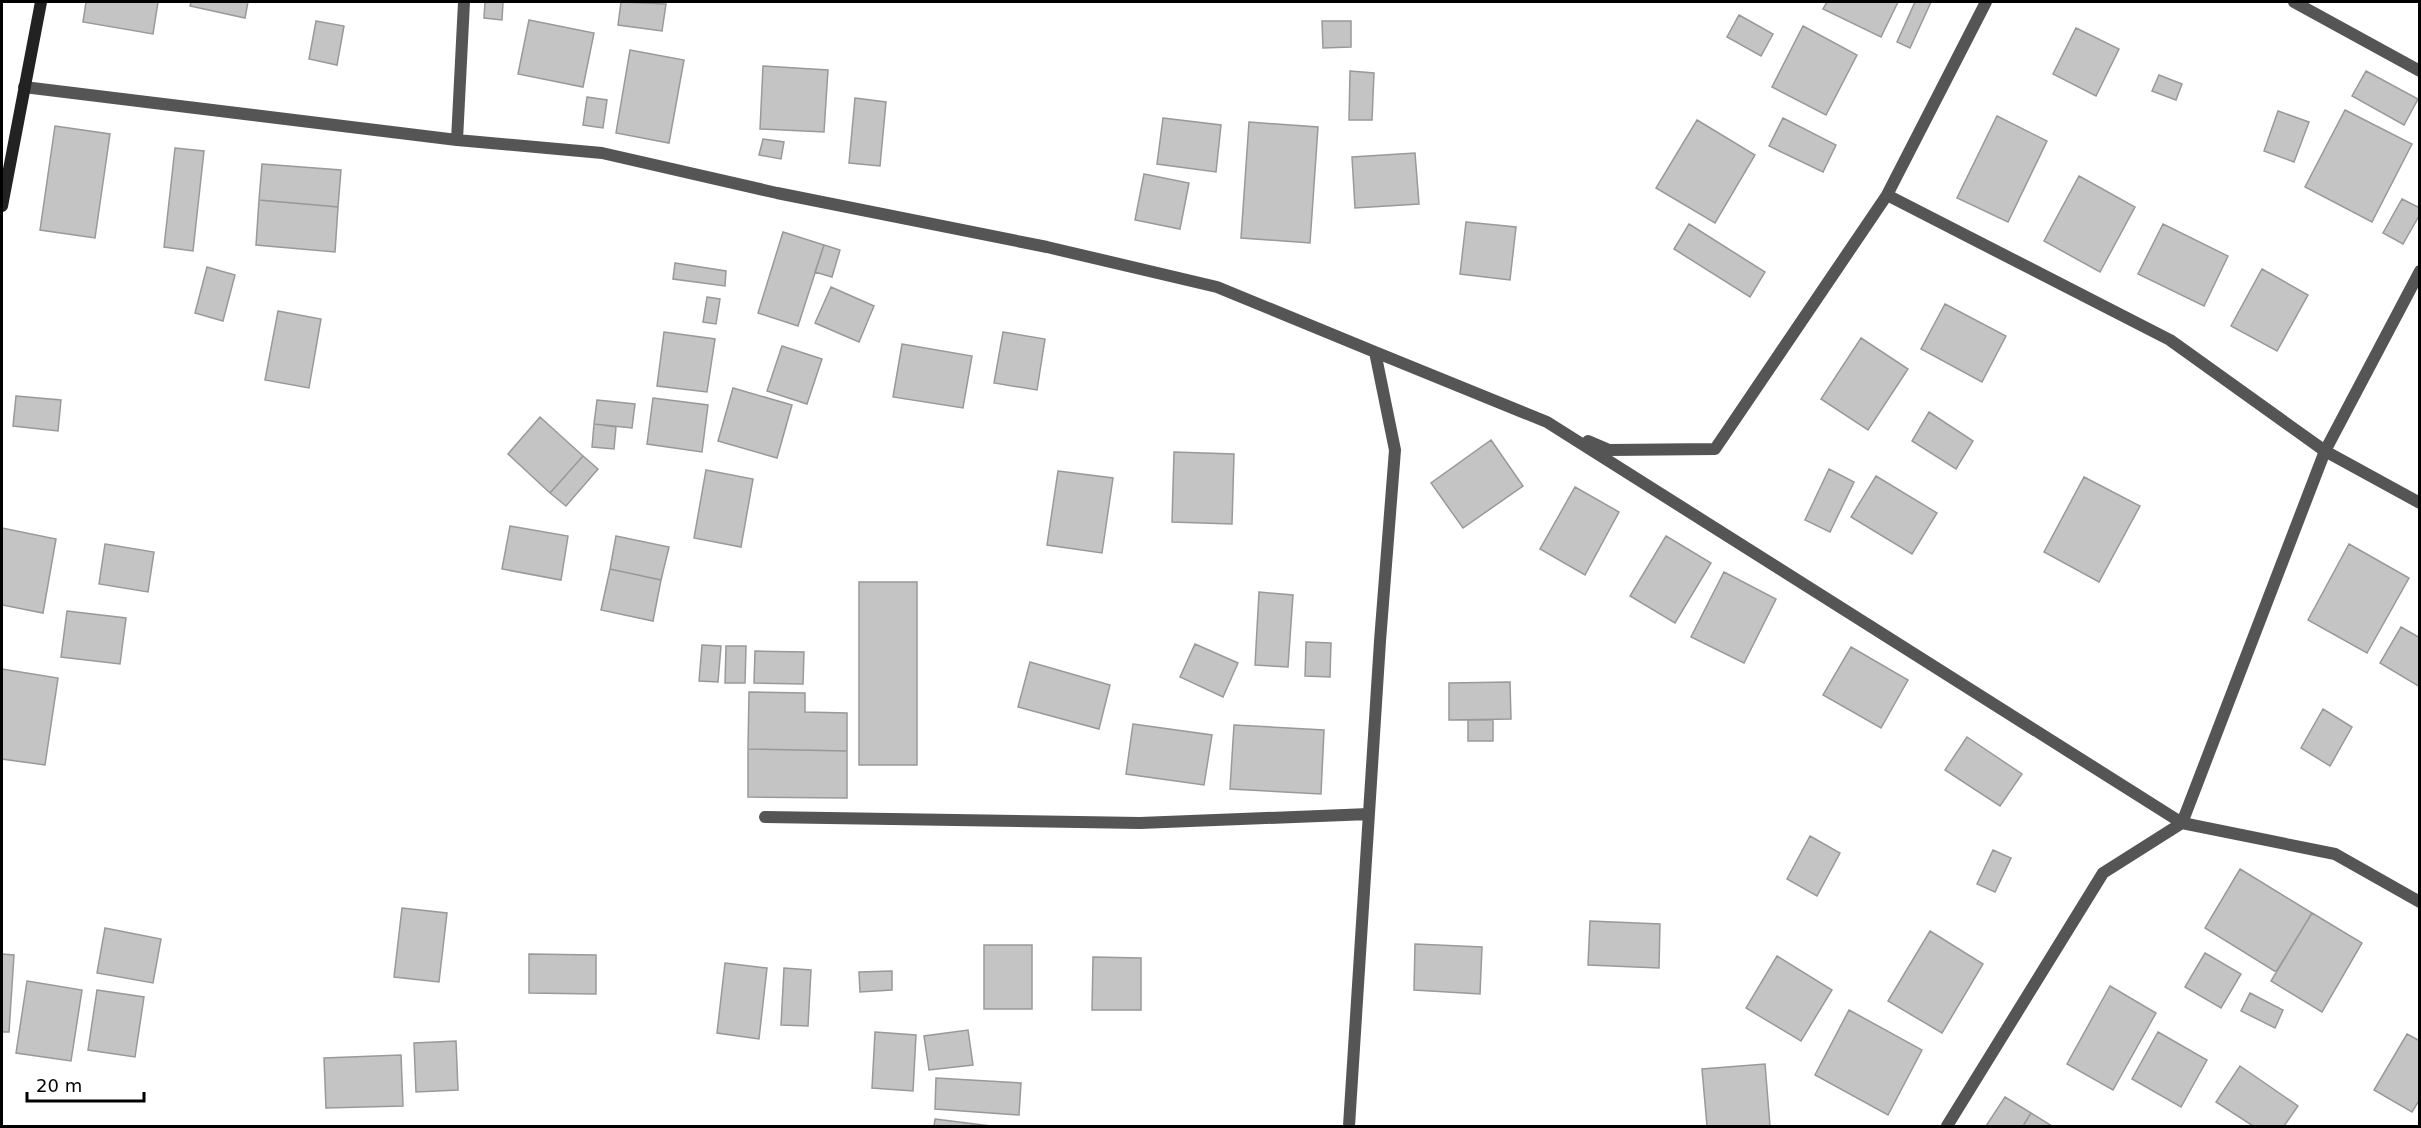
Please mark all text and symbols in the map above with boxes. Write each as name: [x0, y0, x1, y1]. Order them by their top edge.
scale bar: [27, 1065, 144, 1103]
text: 20 m: [36, 1075, 82, 1096]

